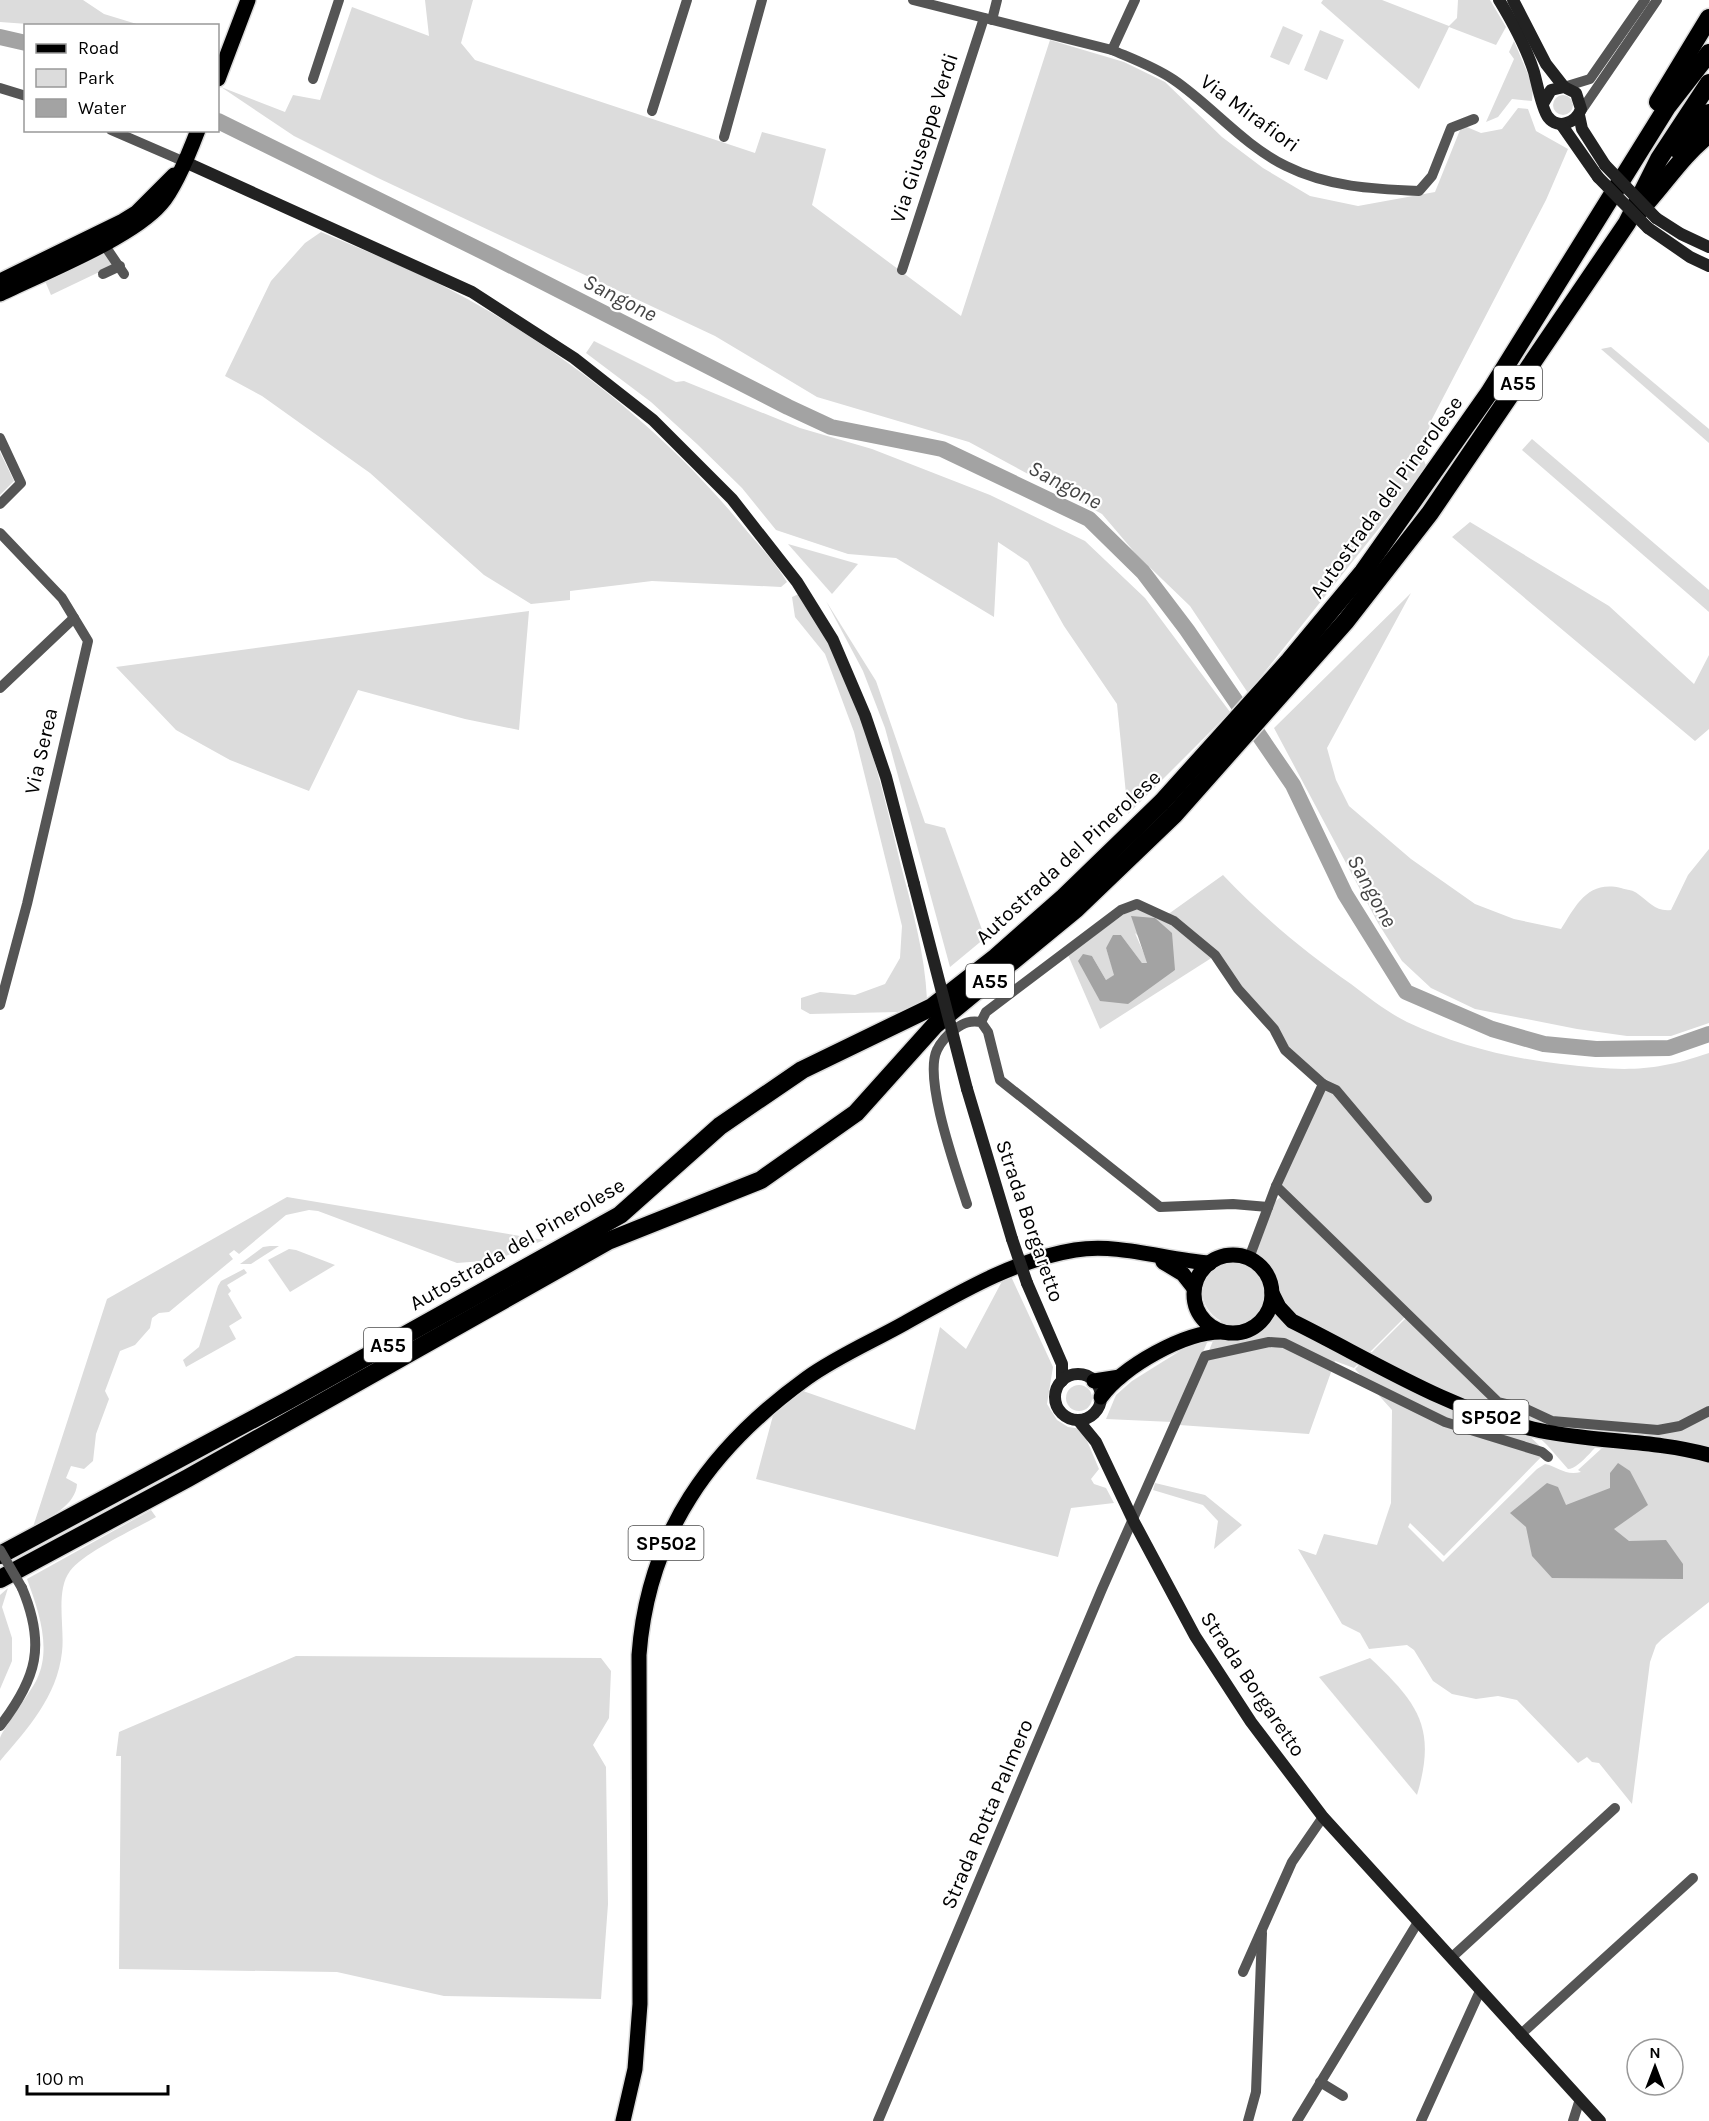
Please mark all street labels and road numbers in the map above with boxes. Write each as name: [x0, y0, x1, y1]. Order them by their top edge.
street label: Via Giuseppe Verdi: [885, 50, 963, 226]
street label: Via Mirafiori: [1196, 69, 1304, 157]
road number: A55: [1494, 366, 1542, 400]
street label: Autostrada del Pinerolese: [1305, 391, 1467, 603]
street label: Via Serea: [19, 705, 63, 797]
street label: Autostrada del Pinerolese: [971, 765, 1165, 949]
road number: A55: [966, 964, 1014, 998]
street label: Strada Borgaretto: [991, 1137, 1069, 1305]
street label: Autostrada del Pinerolese: [405, 1173, 629, 1315]
road number: A55: [364, 1328, 412, 1362]
road number: SP502: [1454, 1400, 1528, 1434]
road number: SP502: [628, 1526, 704, 1560]
street label: Strada Borgaretto: [1196, 1607, 1310, 1761]
street label: Strada Rotta Palmero: [936, 1715, 1038, 1913]

